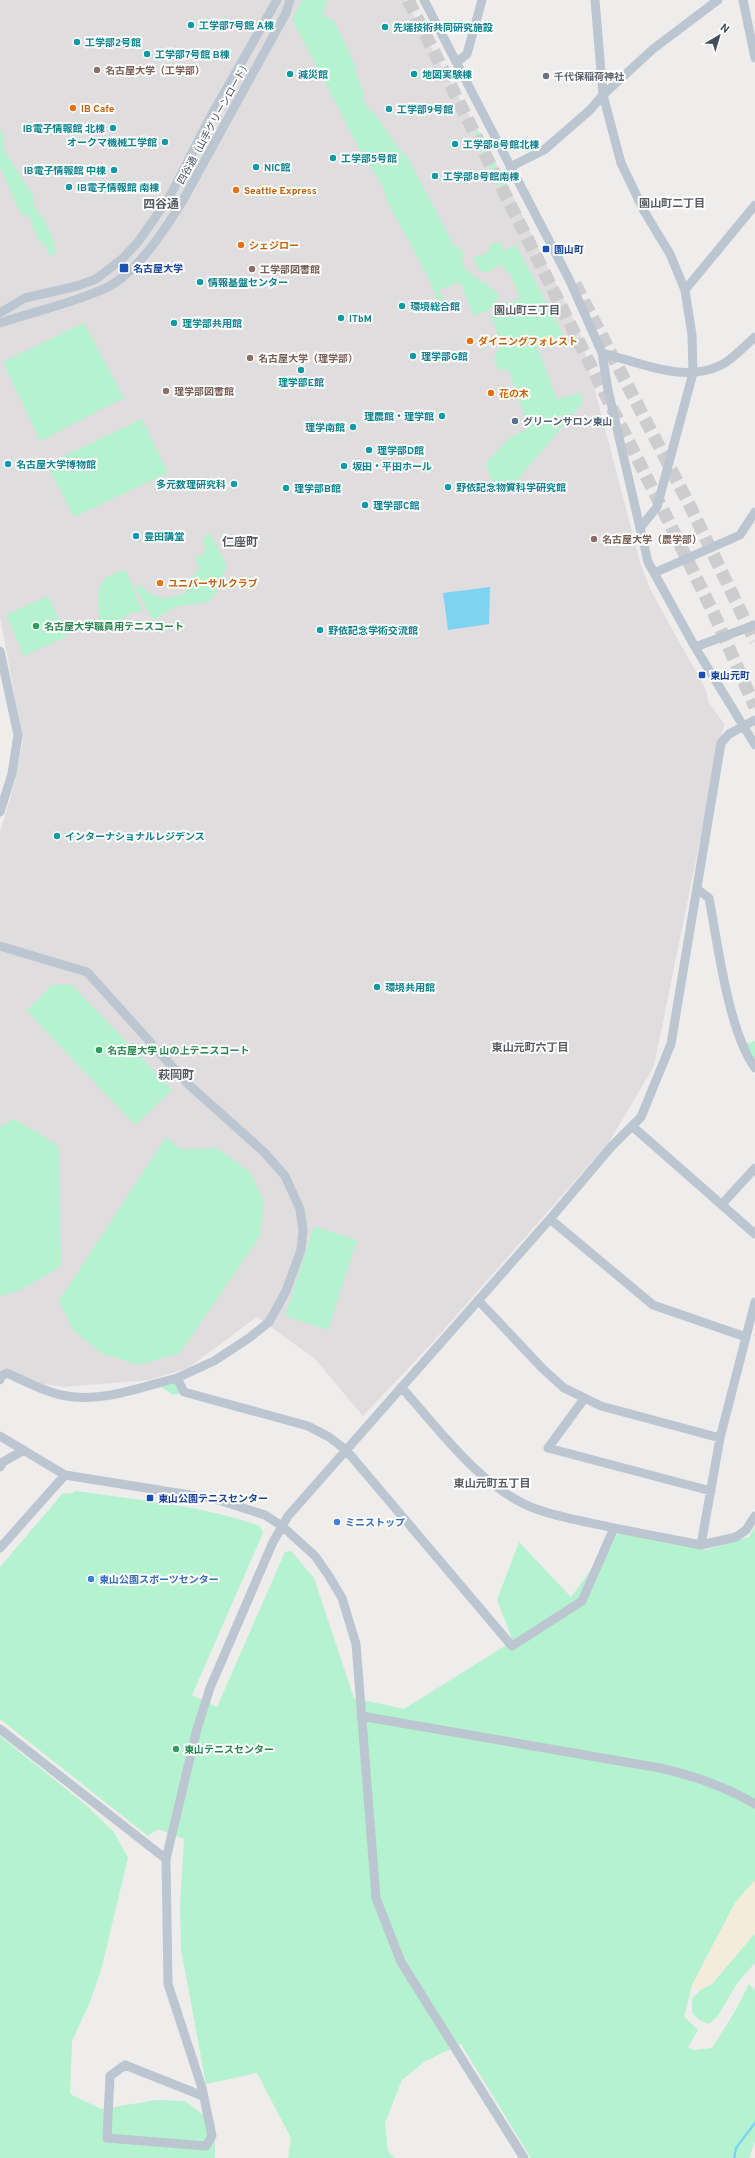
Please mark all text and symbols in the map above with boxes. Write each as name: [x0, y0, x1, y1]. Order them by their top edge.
north arrow: [699, 16, 739, 56]
marker: 工学部7号館 A棟: [186, 20, 196, 30]
place label: 工学部7号館 A棟: [199, 20, 274, 33]
text: N: [717, 21, 732, 37]
marker: 先端技術共同研究施設: [380, 22, 390, 32]
place label: 先端技術共同研究施設: [393, 22, 493, 35]
marker: 工学部2号館: [72, 37, 82, 47]
place label: 工学部2号館: [85, 37, 141, 50]
marker: 工学部7号館 B棟: [142, 49, 152, 59]
place label: 工学部7号館 B棟: [155, 49, 230, 62]
street label: 四谷通（山手グリーンロード）: [175, 59, 254, 187]
marker: 名古屋大学（工学部）: [92, 65, 102, 75]
place label: 名古屋大学（工学部）: [105, 65, 205, 78]
marker: 減災館: [285, 69, 295, 79]
place label: 減災館: [298, 69, 328, 82]
marker: 地図実験棟: [409, 69, 419, 79]
place label: 地図実験棟: [422, 69, 472, 82]
marker: 千代保稲荷神社: [541, 71, 551, 81]
place label: 千代保稲荷神社: [554, 71, 625, 84]
marker: IB Cafe: [68, 103, 78, 113]
place label: IB Cafe: [81, 103, 115, 116]
marker: 工学部9号館: [384, 104, 394, 114]
place label: 工学部9号館: [397, 104, 453, 117]
place label: IB電子情報館 北棟: [23, 123, 105, 136]
marker: IB電子情報館 北棟: [108, 123, 118, 133]
place label: オークマ機械工学館: [67, 137, 157, 150]
marker: オークマ機械工学館: [160, 137, 170, 147]
marker: 工学部8号館北棟: [450, 139, 460, 149]
place label: 工学部8号館北棟: [463, 139, 539, 152]
marker: 工学部5号館: [328, 153, 338, 163]
place label: 工学部5号館: [341, 153, 397, 166]
marker: NIC館: [251, 162, 261, 172]
place label: NIC館: [264, 162, 291, 175]
place label: IB電子情報館 中棟: [24, 165, 106, 178]
marker: IB電子情報館 中棟: [109, 165, 119, 175]
marker: 工学部8号館南棟: [430, 171, 440, 181]
place label: 工学部8号館南棟: [443, 171, 519, 184]
marker: IB電子情報館 南棟: [64, 182, 74, 192]
place label: IB電子情報館 南棟: [77, 182, 159, 195]
marker: Seattle Express: [231, 185, 241, 195]
place label: Seattle Express: [244, 185, 317, 198]
district label: 四谷通: [143, 197, 179, 213]
district label: 園山町二丁目: [639, 197, 705, 211]
marker: シェジロー: [236, 240, 246, 250]
place label: シェジロー: [249, 240, 299, 253]
marker: 園山町: [541, 244, 551, 254]
place label: 園山町: [554, 244, 584, 257]
marker: 名古屋大学: [118, 262, 130, 274]
place label: 名古屋大学: [133, 263, 183, 276]
marker: 工学部図書館: [247, 264, 257, 274]
place label: 工学部図書館: [260, 264, 320, 277]
marker: 情報基盤センター: [195, 277, 205, 287]
place label: 情報基盤センター: [207, 277, 288, 290]
marker: 環境総合館: [397, 301, 407, 311]
place label: 環境総合館: [410, 301, 460, 314]
district label: 園山町三丁目: [494, 304, 560, 318]
marker: ITbM: [336, 313, 346, 323]
place label: ITbM: [349, 313, 372, 326]
marker: 理学部共用館: [169, 318, 179, 328]
place label: 理学部共用館: [182, 318, 242, 331]
marker: ダイニングフォレスト: [465, 336, 475, 346]
place label: ダイニングフォレスト: [478, 336, 578, 349]
marker: 理学部G館: [408, 351, 418, 361]
place label: 理学部G館: [421, 351, 468, 364]
marker: 名古屋大学（理学部）: [245, 353, 255, 363]
place label: 名古屋大学（理学部）: [258, 353, 358, 366]
marker: 理学部E館: [296, 365, 306, 375]
place label: 理学部E館: [278, 377, 324, 390]
marker: 理学部図書館: [161, 386, 171, 396]
place label: 理学部図書館: [174, 386, 234, 399]
marker: 花の木: [486, 388, 496, 398]
place label: 花の木: [499, 388, 529, 401]
place label: 理農館・理学館: [364, 411, 434, 424]
marker: 理農館・理学館: [437, 411, 447, 421]
marker: グリーンサロン東山: [510, 416, 520, 426]
place label: グリーンサロン東山: [523, 416, 613, 429]
place label: 理学南館: [305, 422, 345, 435]
marker: 理学南館: [348, 422, 358, 432]
marker: 理学部D館: [364, 445, 374, 455]
place label: 理学部D館: [377, 445, 424, 458]
marker: 名古屋大学博物館: [3, 459, 13, 469]
place label: 名古屋大学博物館: [16, 459, 96, 472]
marker: 坂田・平田ホール: [339, 461, 349, 471]
place label: 坂田・平田ホール: [352, 461, 432, 474]
place label: 多元数理研究科: [156, 479, 226, 492]
marker: 多元数理研究科: [229, 479, 239, 489]
marker: 野依記念物質科学研究館: [443, 482, 453, 492]
place label: 野依記念物質科学研究館: [456, 482, 566, 495]
marker: 理学部B館: [281, 483, 291, 493]
place label: 理学部B館: [294, 483, 341, 496]
marker: 理学部C館: [360, 500, 370, 510]
place label: 理学部C館: [373, 500, 419, 513]
marker: 豊田講堂: [131, 531, 141, 541]
place label: 豊田講堂: [144, 531, 184, 544]
marker: 名古屋大学（農学部）: [589, 534, 599, 544]
place label: 名古屋大学（農学部）: [602, 534, 702, 547]
district label: 仁座町: [222, 535, 258, 551]
marker: ユニバーサルクラブ: [155, 578, 165, 588]
place label: ユニバーサルクラブ: [168, 578, 258, 591]
marker: 名古屋大学職員用テニスコート: [31, 621, 41, 631]
place label: 名古屋大学職員用テニスコート: [44, 621, 184, 634]
marker: 野依記念学術交流館: [315, 625, 325, 635]
place label: 野依記念学術交流館: [328, 625, 418, 638]
marker: 東山元町: [697, 670, 707, 680]
place label: 東山元町: [710, 670, 750, 683]
marker: インターナショナルレジデンス: [52, 831, 62, 841]
place label: インターナショナルレジデンス: [65, 831, 205, 844]
marker: 環境共用館: [372, 982, 382, 992]
place label: 環境共用館: [385, 982, 435, 995]
district label: 東山元町六丁目: [492, 1041, 569, 1055]
marker: 名古屋大学 山の上テニスコート: [94, 1045, 104, 1055]
place label: 名古屋大学 山の上テニスコート: [107, 1045, 250, 1058]
district label: 萩岡町: [158, 1068, 194, 1084]
district label: 東山元町五丁目: [454, 1477, 531, 1491]
marker: 東山公園テニスセンター: [145, 1493, 155, 1503]
place label: 東山公園テニスセンター: [158, 1493, 268, 1506]
marker: ミニストップ: [332, 1517, 342, 1527]
place label: ミニストップ: [345, 1517, 405, 1530]
marker: 東山公園スポーツセンター: [86, 1574, 96, 1584]
place label: 東山公園スポーツセンター: [99, 1574, 219, 1587]
marker: 東山テニスセンター: [171, 1744, 181, 1754]
place label: 東山テニスセンター: [184, 1744, 274, 1757]

